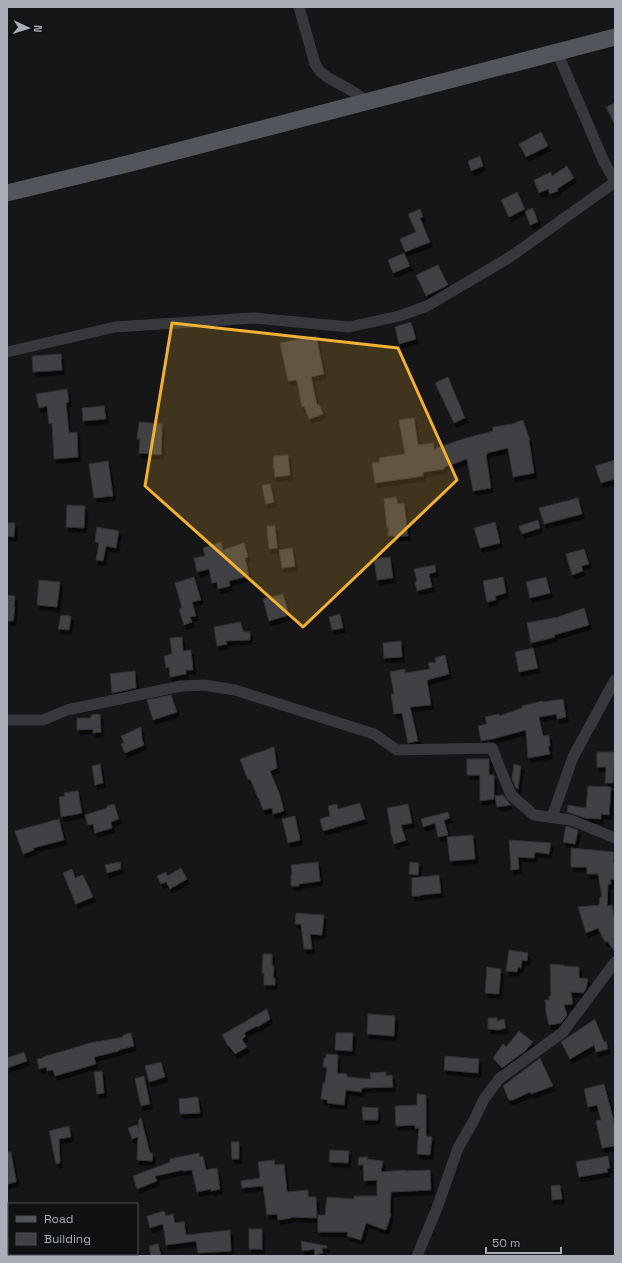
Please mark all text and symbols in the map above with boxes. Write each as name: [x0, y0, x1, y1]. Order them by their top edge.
north arrow: [8, 8, 48, 48]
text: N: [31, 25, 45, 33]
legend: [8, 1203, 138, 1255]
text: Road: [44, 1211, 73, 1227]
scale bar: [486, 1229, 561, 1255]
text: Building: [44, 1231, 91, 1247]
text: 50 m: [492, 1235, 520, 1251]

